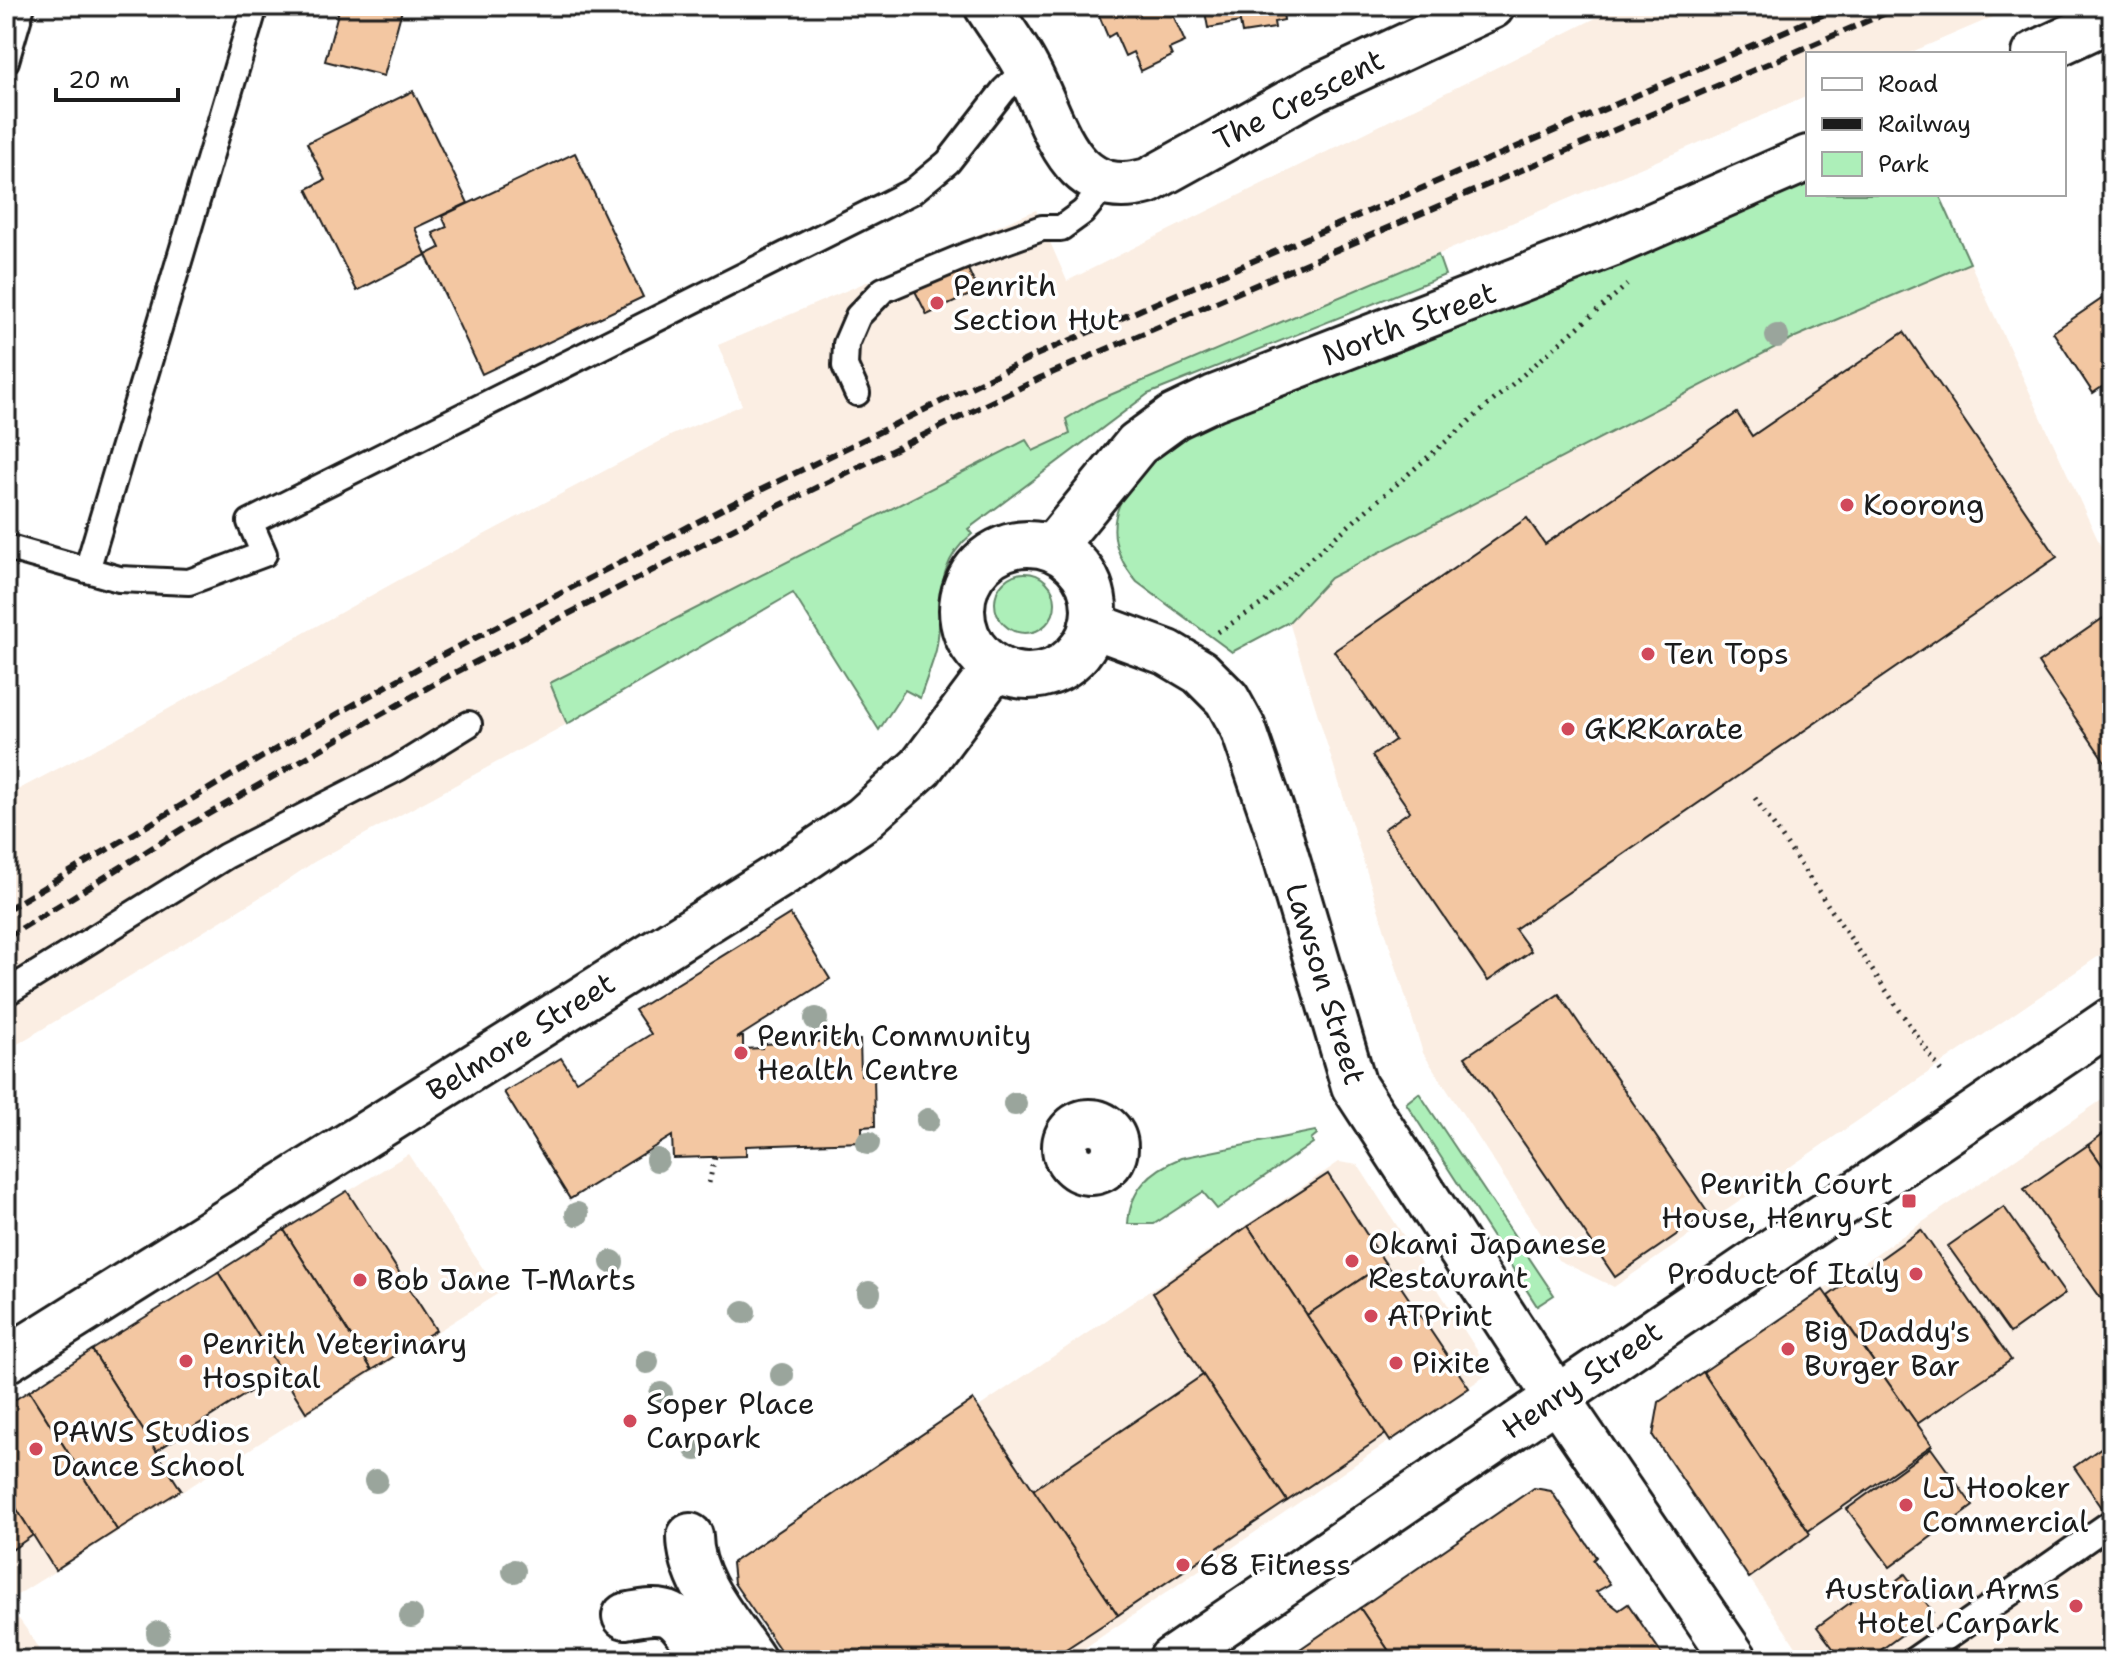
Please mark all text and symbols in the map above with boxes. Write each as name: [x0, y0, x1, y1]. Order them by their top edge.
street label: The Crescent: [1207, 39, 1391, 160]
scale bar: [56, 52, 178, 102]
legend: [1806, 52, 2066, 196]
text: 20 m: [68, 64, 130, 96]
text: Road: [1878, 68, 1938, 100]
text: Railway: [1878, 108, 1971, 140]
text: Park: [1878, 148, 1930, 180]
place label: Penrith Section Hut: [953, 265, 1120, 340]
street label: North Street: [1316, 272, 1502, 376]
marker: Penrith Section Hut: [928, 294, 946, 312]
place label: Koorong: [1863, 484, 1984, 525]
marker: Koorong: [1838, 496, 1856, 514]
place label: Ten Tops: [1664, 633, 1789, 674]
marker: Ten Tops: [1639, 645, 1657, 663]
place label: GKRKarate: [1584, 708, 1744, 749]
marker: GKRKarate: [1559, 720, 1577, 738]
street label: Lawson Street: [1275, 878, 1376, 1090]
street label: Belmore Street: [419, 962, 623, 1111]
place label: Penrith Community Health Centre: [757, 1015, 1031, 1090]
marker: Penrith Community Health Centre: [732, 1044, 750, 1062]
place label: Penrith Court House, Henry St: [1661, 1163, 1893, 1238]
marker: Penrith Court House, Henry St: [1900, 1192, 1918, 1210]
place label: Okami Japanese Restaurant: [1368, 1223, 1607, 1298]
marker: Okami Japanese Restaurant: [1343, 1252, 1361, 1270]
place label: Product of Italy: [1667, 1253, 1900, 1294]
place label: Bob Jane T-Marts: [376, 1259, 636, 1300]
marker: Product of Italy: [1907, 1265, 1925, 1283]
marker: Bob Jane T-Marts: [351, 1271, 369, 1289]
place label: ATPrint: [1387, 1295, 1493, 1336]
marker: ATPrint: [1362, 1307, 1380, 1325]
street label: Henry Street: [1493, 1311, 1670, 1448]
place label: Big Daddy's Burger Bar: [1804, 1311, 1970, 1386]
place label: Penrith Veterinary Hospital: [202, 1323, 467, 1398]
marker: Big Daddy's Burger Bar: [1779, 1340, 1797, 1358]
place label: Pixite: [1412, 1342, 1491, 1383]
marker: Penrith Veterinary Hospital: [177, 1352, 195, 1370]
marker: Pixite: [1387, 1354, 1405, 1372]
place label: Soper Place Carpark: [646, 1383, 815, 1458]
place label: PAWS Studios Dance School: [52, 1411, 250, 1486]
marker: Soper Place Carpark: [621, 1412, 639, 1430]
marker: PAWS Studios Dance School: [27, 1440, 45, 1458]
place label: LJ Hooker Commercial: [1922, 1467, 2088, 1542]
marker: LJ Hooker Commercial: [1897, 1496, 1915, 1514]
place label: 68 Fitness: [1199, 1544, 1351, 1585]
marker: 68 Fitness: [1174, 1556, 1192, 1574]
place label: Australian Arms Hotel Carpark: [1824, 1568, 2060, 1643]
marker: Australian Arms Hotel Carpark: [2067, 1597, 2085, 1615]

